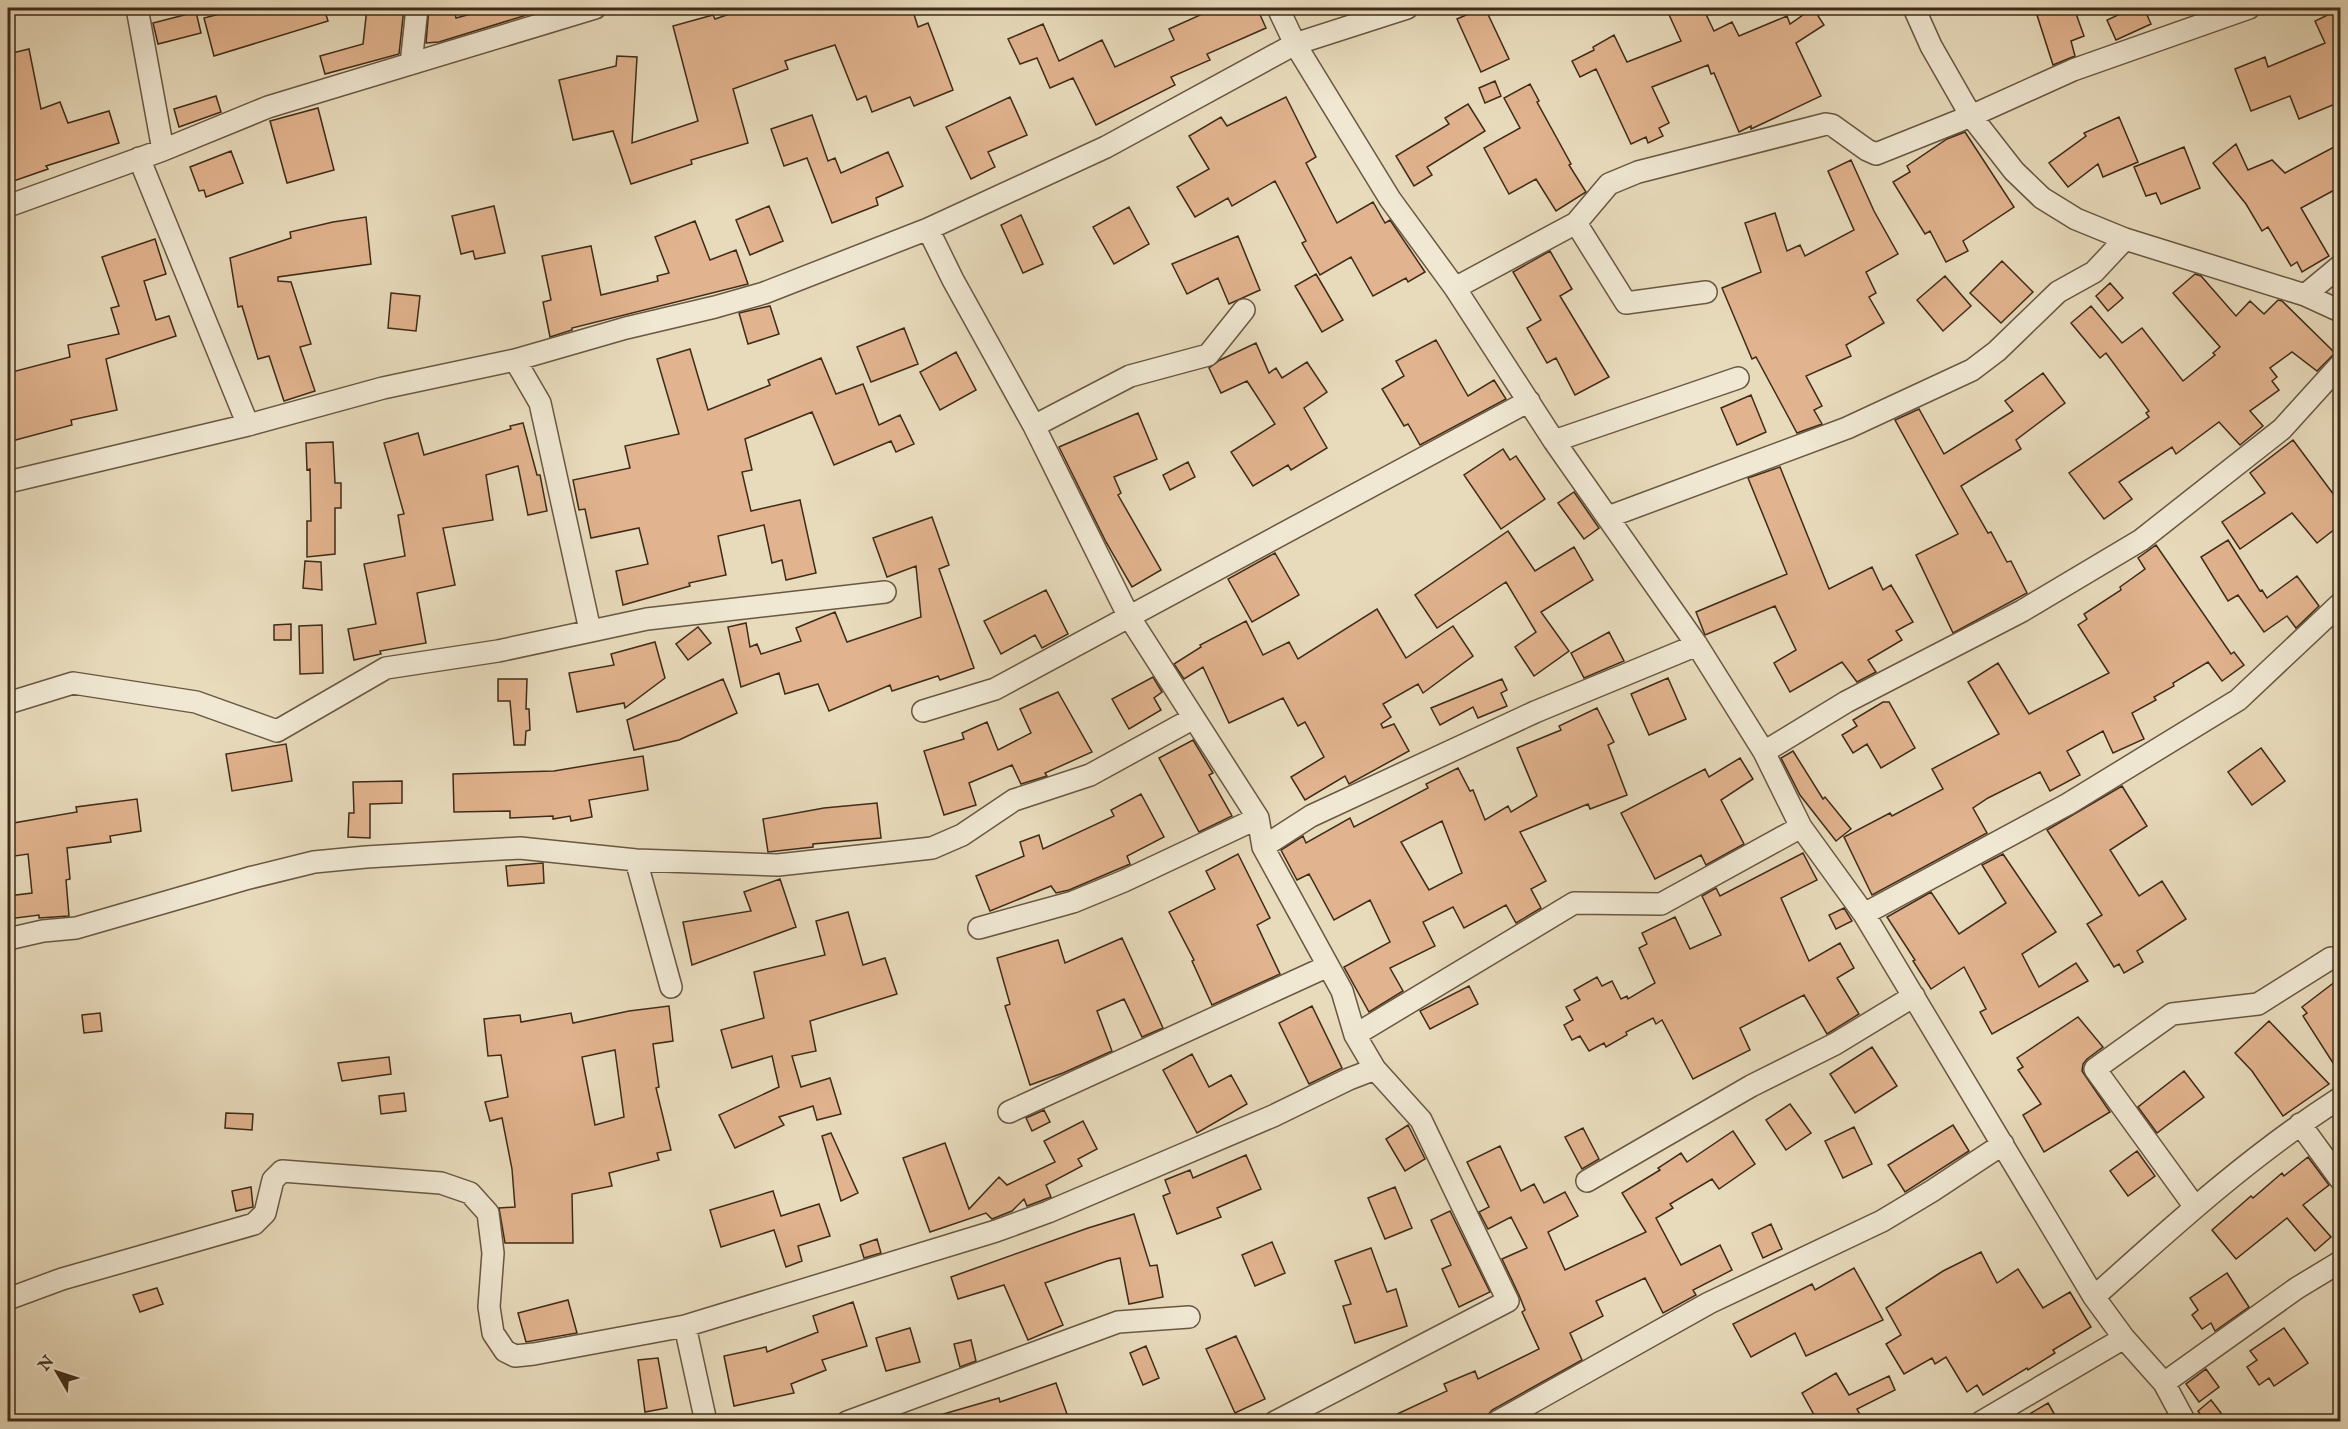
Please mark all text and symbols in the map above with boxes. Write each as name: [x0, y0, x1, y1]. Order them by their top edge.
north arrow: [27, 1342, 87, 1402]
text: N: [34, 1352, 59, 1376]

